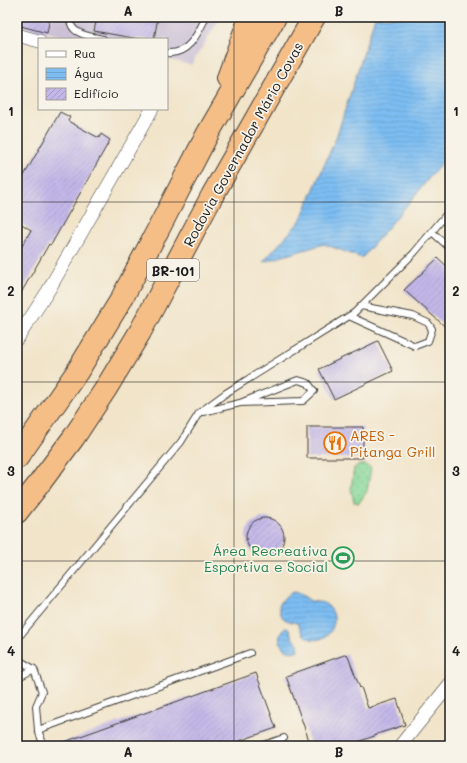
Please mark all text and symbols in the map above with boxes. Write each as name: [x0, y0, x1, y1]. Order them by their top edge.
text: A: [123, 2, 133, 19]
text: B: [335, 2, 344, 19]
legend: [38, 38, 168, 110]
street label: Rodovia Governador Mário Covas: [179, 38, 307, 250]
text: Rua: [74, 45, 96, 61]
text: Água: [74, 65, 103, 81]
text: Edifício: [74, 85, 118, 101]
text: 1: [8, 102, 14, 119]
text: 1: [453, 102, 459, 119]
road number: BR-101: [147, 259, 199, 281]
text: 2: [7, 282, 15, 299]
text: 2: [452, 282, 460, 299]
place label: ARES - Pitanga Grill: [350, 426, 436, 461]
restaurant icon: ARES - Pitanga Grill: [322, 430, 348, 456]
text: 3: [7, 462, 15, 479]
text: 3: [452, 462, 460, 479]
place label: Área Recreativa Esportiva e Social: [204, 541, 328, 576]
sports icon: Área Recreativa Esportiva e Social: [330, 545, 356, 571]
text: 4: [7, 642, 15, 659]
text: 4: [452, 642, 460, 659]
text: A: [123, 743, 133, 760]
text: B: [335, 743, 344, 760]

